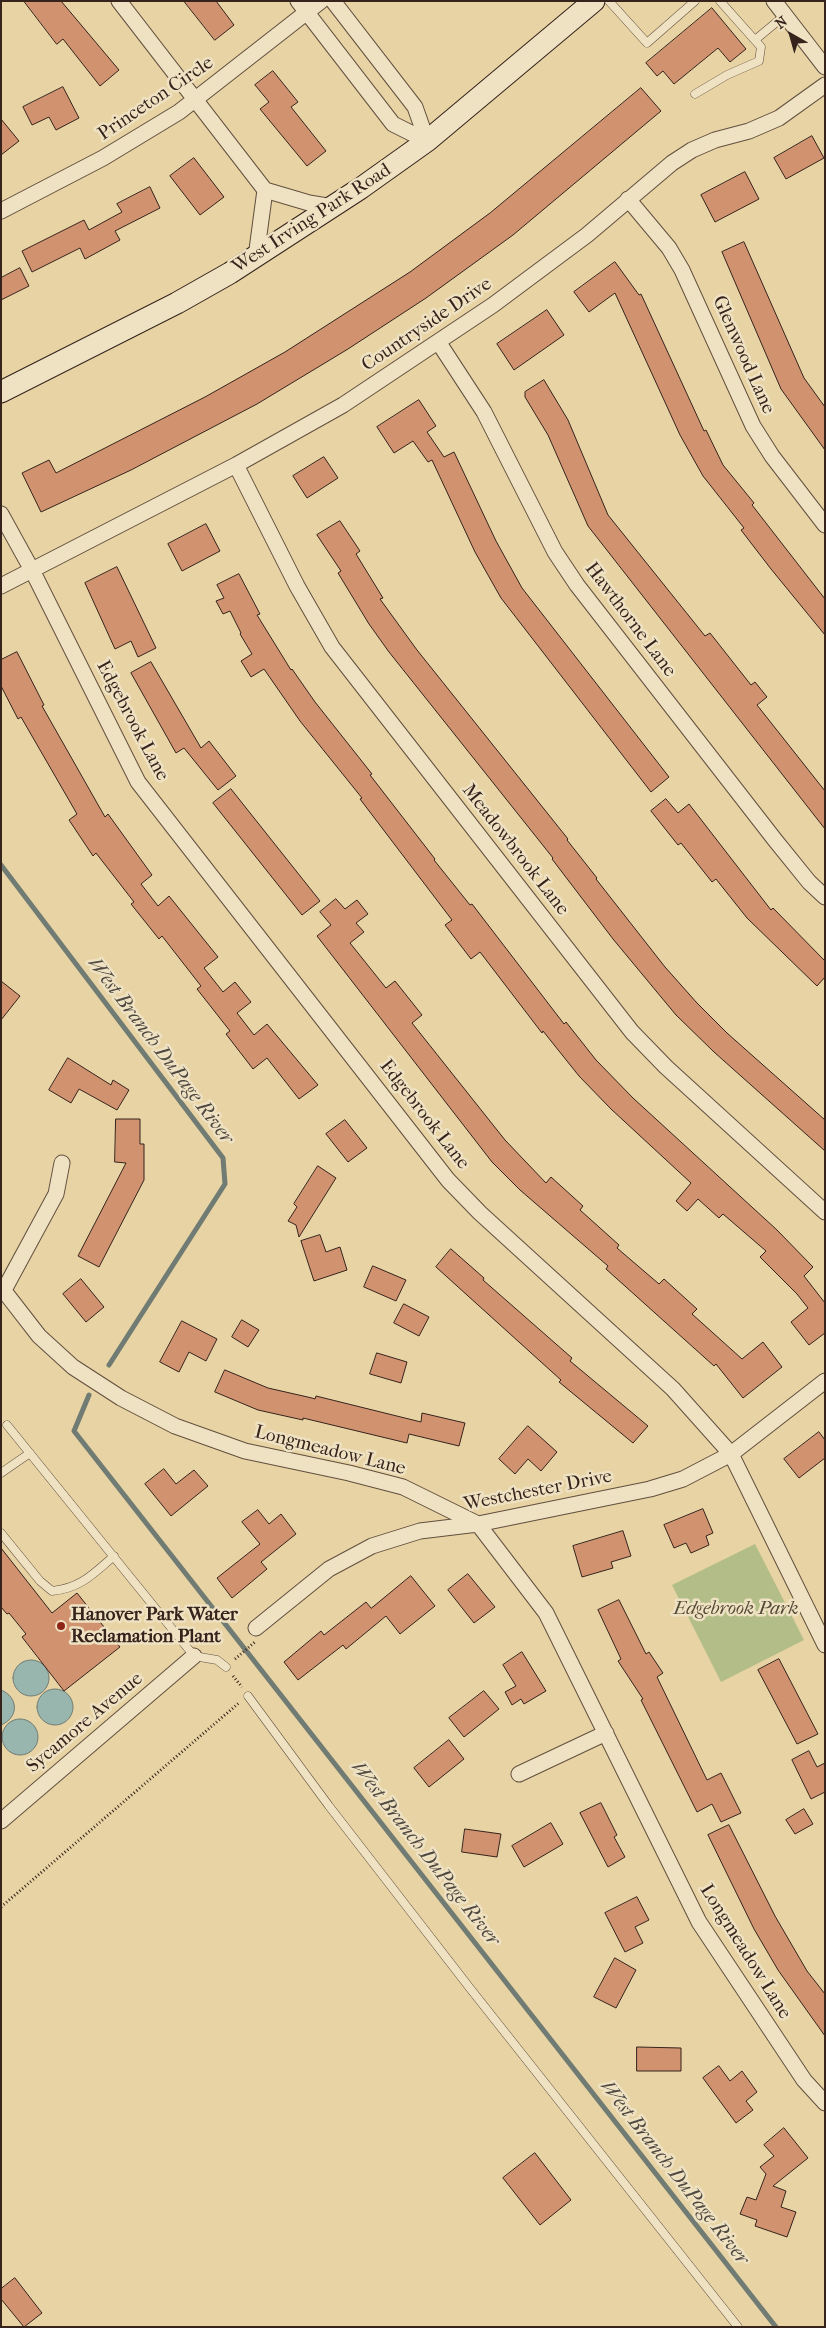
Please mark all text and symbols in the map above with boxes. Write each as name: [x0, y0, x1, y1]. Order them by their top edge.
north arrow: [766, 10, 816, 60]
text: N: [772, 13, 791, 33]
street label: Princeton Circle: [94, 52, 218, 146]
street label: West Irving Park Road: [228, 159, 396, 279]
street label: Countryside Drive: [358, 273, 496, 377]
street label: Glenwood Lane: [707, 292, 779, 418]
street label: Hawthorne Lane: [579, 558, 681, 682]
street label: Edgebrook Lane: [91, 657, 173, 785]
street label: Meadowbrook Lane: [457, 780, 573, 920]
water label: West Branch DuPage River: [82, 953, 238, 1149]
street label: Edgebrook Lane: [374, 1056, 474, 1174]
street label: Longmeadow Lane: [252, 1421, 408, 1481]
street label: Westchester Drive: [462, 1465, 614, 1517]
park label: Edgebrook Park: [673, 1598, 799, 1620]
place label: Hanover Park Water Reclamation Plant: [71, 1604, 238, 1648]
marker: Hanover Park Water Reclamation Plant: [55, 1620, 67, 1632]
street label: Sycamore Avenue: [22, 1668, 148, 1778]
water label: West Branch DuPage River: [345, 1757, 505, 1951]
street label: Longmeadow Lane: [694, 1880, 796, 2024]
water label: West Branch DuPage River: [594, 2076, 754, 2270]

